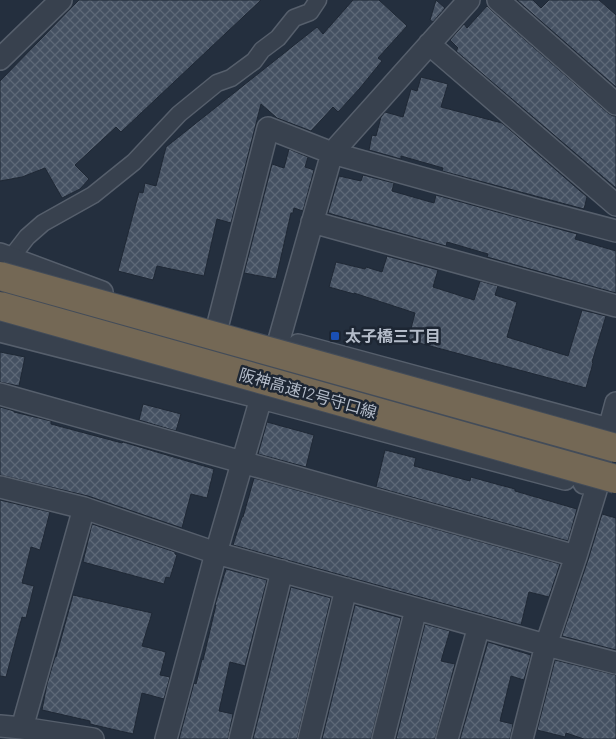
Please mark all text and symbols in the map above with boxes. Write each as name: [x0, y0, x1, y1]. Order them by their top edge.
place label: 太子橋三丁目: [345, 326, 441, 345]
marker: 太子橋三丁目: [329, 330, 341, 342]
street label: 阪神高速12号守口線: [237, 364, 379, 421]

